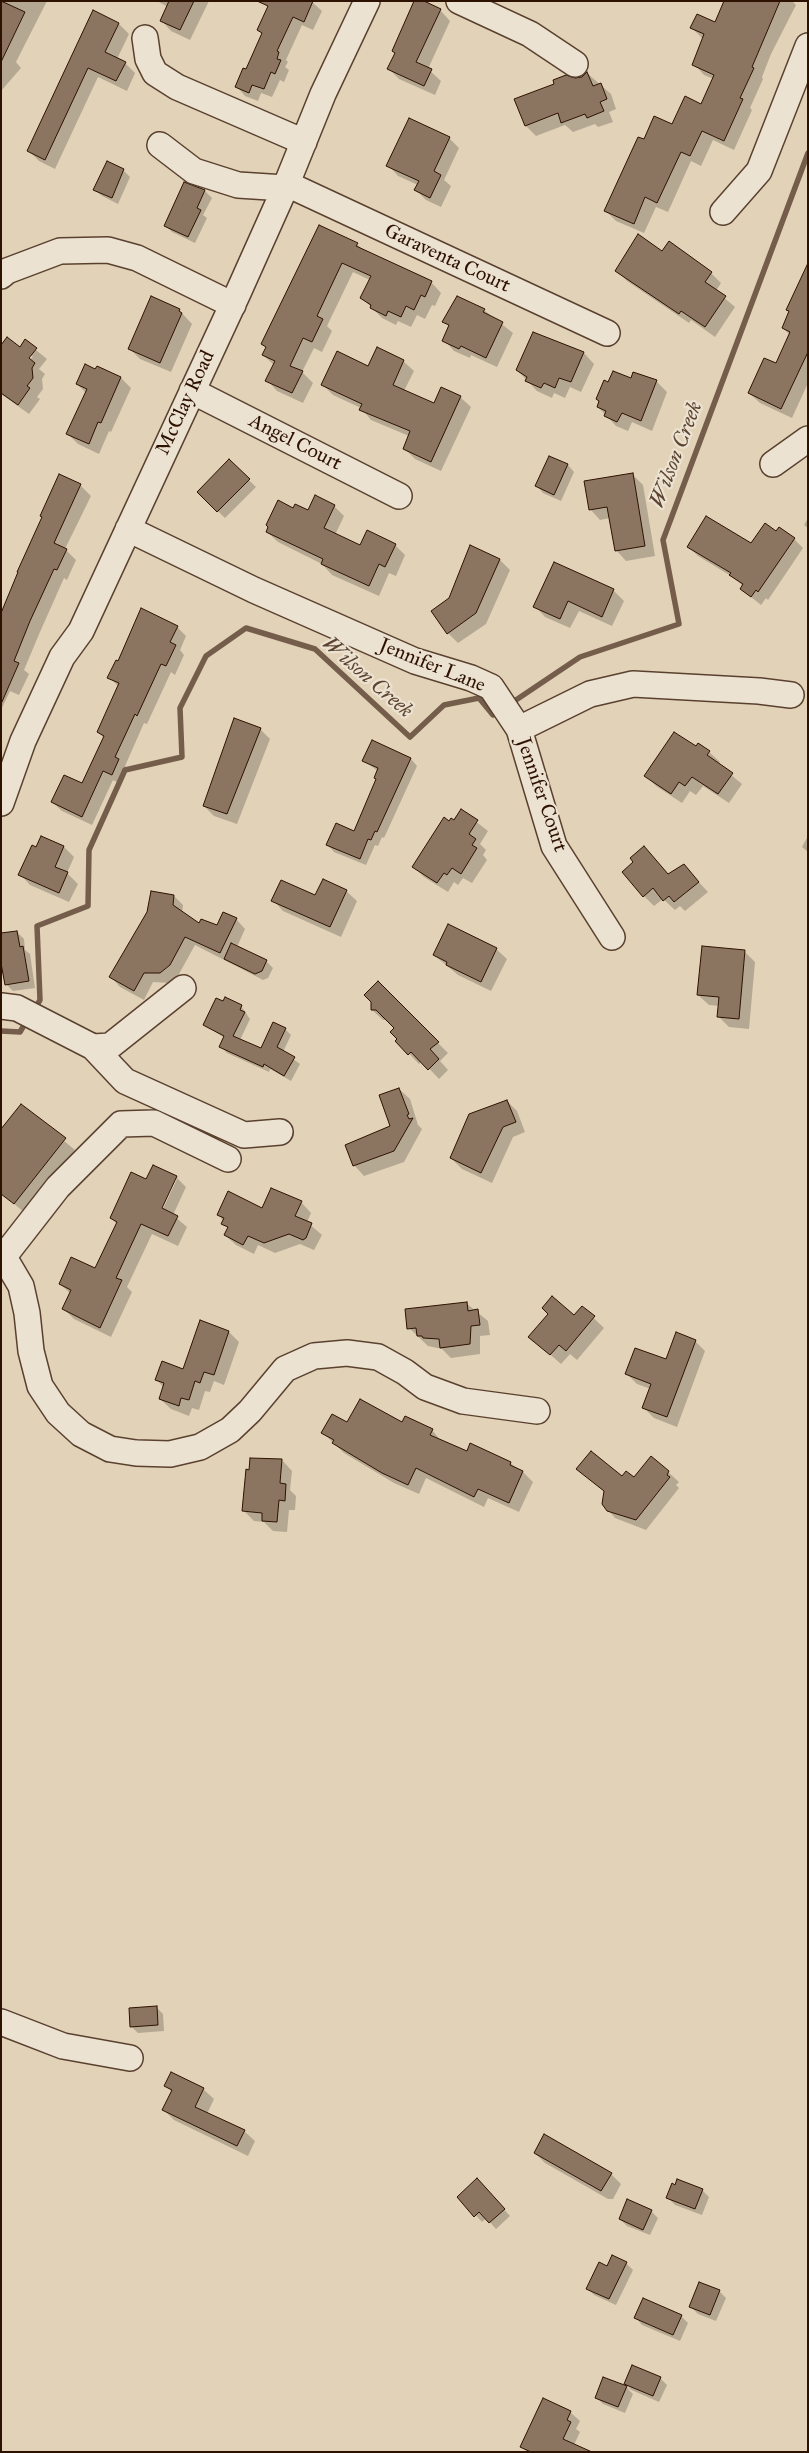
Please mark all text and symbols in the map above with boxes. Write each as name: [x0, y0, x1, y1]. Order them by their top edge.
street label: Garaventa Court: [380, 219, 514, 299]
street label: McClay Road: [151, 347, 221, 459]
water label: Wilson Creek: [645, 398, 709, 512]
street label: Angel Court: [245, 409, 345, 477]
water label: Wilson Creek: [317, 632, 417, 724]
street label: Jennifer Lane: [375, 634, 489, 698]
street label: Jennifer Court: [510, 735, 572, 855]

